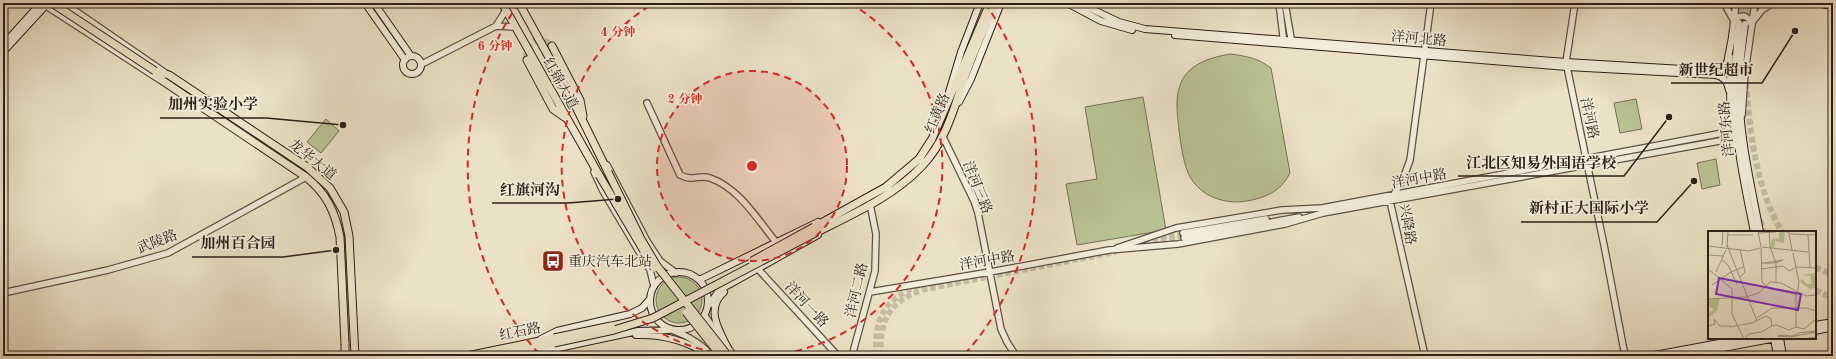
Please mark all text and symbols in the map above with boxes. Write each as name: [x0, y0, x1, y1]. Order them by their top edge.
text: 4 分钟: [601, 25, 635, 39]
street label: 洋河北路: [1390, 29, 1448, 48]
text: 6 分钟: [478, 39, 512, 53]
street label: 红锦大道: [540, 55, 581, 111]
callout: 新世纪超市: [1671, 56, 1762, 83]
text: 新世纪超市: [1678, 61, 1754, 79]
callout: 加州实验小学: [160, 91, 266, 118]
street label: 红黄路: [922, 91, 953, 135]
text: 2 分钟: [668, 92, 702, 106]
text: 加州实验小学: [168, 95, 258, 113]
street label: 洋河路: [1578, 96, 1601, 140]
street label: 洋河东路: [1717, 100, 1736, 158]
street label: 龙华大道: [286, 136, 339, 183]
callout: 江北区知易外国语学校: [1458, 149, 1624, 176]
text: 江北区知易外国语学校: [1466, 154, 1617, 172]
street label: 洋河三路: [960, 158, 995, 216]
centre of rings: [745, 159, 759, 173]
street label: 洋河中路: [1390, 166, 1448, 191]
callout: 红旗河沟: [492, 176, 568, 203]
text: 红旗河沟: [500, 181, 560, 199]
callout: 新村正大国际小学: [1521, 195, 1657, 222]
text: 新村正大国际小学: [1529, 200, 1649, 217]
street label: 兴降路: [1396, 202, 1419, 246]
street label: 武陵路: [135, 227, 179, 256]
callout: 加州百合园: [192, 230, 283, 257]
inset map: [1708, 231, 1816, 339]
text: 加州百合园: [200, 235, 276, 252]
bus stop icon: 重庆汽车北站: [540, 248, 566, 274]
street label: 洋河中路: [958, 248, 1016, 273]
place label: 重庆汽车北站: [568, 254, 652, 269]
street label: 洋河二路: [843, 261, 870, 319]
street label: 洋河一路: [782, 279, 831, 330]
street label: 红石路: [498, 320, 542, 343]

